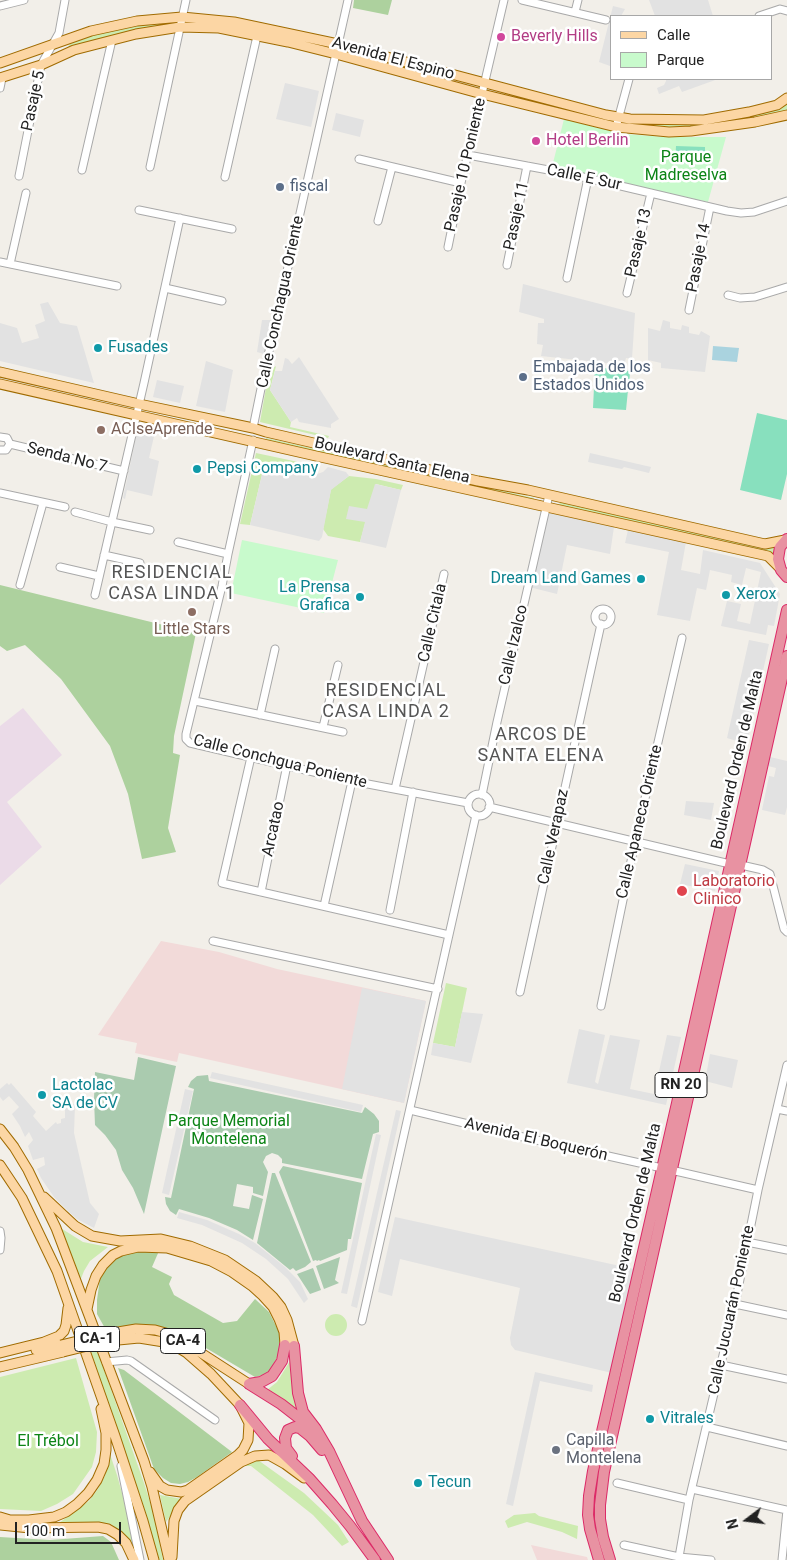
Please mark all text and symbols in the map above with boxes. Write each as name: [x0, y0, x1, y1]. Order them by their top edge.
legend: [610, 15, 772, 80]
text: Calle: [657, 26, 690, 44]
place label: Beverly Hills: [511, 27, 598, 47]
marker: Beverly Hills: [495, 31, 507, 43]
street label: Avenida El Espino: [330, 33, 456, 85]
text: Parque: [657, 51, 704, 69]
street label: Pasaje 5: [18, 69, 50, 133]
street label: Pasaje 10 Poniente: [441, 96, 491, 234]
place label: Hotel Berlin: [546, 131, 629, 151]
marker: Hotel Berlin: [530, 135, 542, 147]
park label: Parque Madreselva: [645, 148, 727, 186]
street label: Calle E Sur: [545, 161, 623, 195]
place label: fiscal: [290, 177, 328, 197]
street label: Pasaje 11: [500, 180, 534, 252]
marker: fiscal: [274, 181, 286, 193]
street label: Pasaje 13: [622, 207, 656, 279]
street label: Calle Conchagua Oriente: [253, 214, 309, 390]
street label: Pasaje 14: [683, 222, 715, 294]
place label: Fusades: [108, 338, 168, 358]
marker: Fusades: [92, 342, 104, 354]
place label: Embajada de los Estados Unidos: [533, 358, 651, 396]
marker: Embajada de los Estados Unidos: [517, 371, 529, 383]
place label: ACIseAprende: [111, 420, 212, 440]
marker: ACIseAprende: [95, 424, 107, 436]
street label: Boulevard Santa Elena: [313, 434, 471, 488]
street label: Senda No 7: [25, 439, 109, 477]
place label: Pepsi Company: [207, 459, 318, 479]
marker: Pepsi Company: [191, 463, 203, 475]
district label: RESIDENCIAL CASA LINDA 1: [107, 562, 237, 604]
place label: Dream Land Games: [491, 569, 631, 589]
marker: Dream Land Games: [635, 573, 647, 585]
place label: La Prensa Grafica: [279, 578, 350, 616]
street label: Calle Citala: [415, 582, 451, 664]
place label: Xerox: [736, 585, 776, 605]
marker: Xerox: [720, 589, 732, 601]
marker: La Prensa Grafica: [354, 591, 366, 603]
street label: Calle Izalco: [495, 603, 533, 687]
marker: Little Stars: [186, 606, 198, 618]
place label: Little Stars: [154, 620, 230, 640]
street label: Boulevard Orden de Malta: [708, 669, 768, 851]
district label: RESIDENCIAL CASA LINDA 2: [321, 680, 451, 722]
district label: ARCOS DE SANTA ELENA: [476, 724, 606, 766]
street label: Calle Conchgua Poniente: [191, 731, 369, 793]
street label: Calle Apaneca Oriente: [613, 743, 667, 901]
street label: Calle Verapaz: [535, 788, 573, 886]
street label: Arcatao: [259, 800, 289, 858]
place label: Laboratorio Clinico: [693, 872, 775, 910]
marker: Laboratorio Clinico: [675, 884, 689, 898]
road number: RN 20: [655, 1072, 707, 1098]
place label: Lactolac SA de CV: [52, 1076, 118, 1114]
marker: Lactolac SA de CV: [36, 1089, 48, 1101]
park label: Parque Memorial Montelena: [168, 1112, 290, 1150]
street label: Avenida El Boquerón: [463, 1114, 609, 1166]
street label: Boulevard Orden de Malta: [606, 1122, 666, 1304]
street label: Calle Jucuarán Poniente: [705, 1224, 759, 1396]
road number: CA-1: [74, 1326, 120, 1352]
road number: CA-4: [160, 1328, 206, 1354]
place label: Vitrales: [660, 1409, 714, 1429]
marker: Vitrales: [644, 1413, 656, 1425]
place label: Capilla Montelena: [566, 1431, 642, 1469]
park label: El Trébol: [17, 1432, 79, 1452]
marker: Capilla Montelena: [550, 1444, 562, 1456]
place label: Tecun: [428, 1473, 471, 1493]
marker: Tecun: [412, 1477, 424, 1489]
north arrow: [722, 1495, 772, 1545]
scale bar: [18, 1512, 124, 1544]
text: N: [724, 1517, 742, 1531]
text: 100 m: [23, 1522, 65, 1540]

